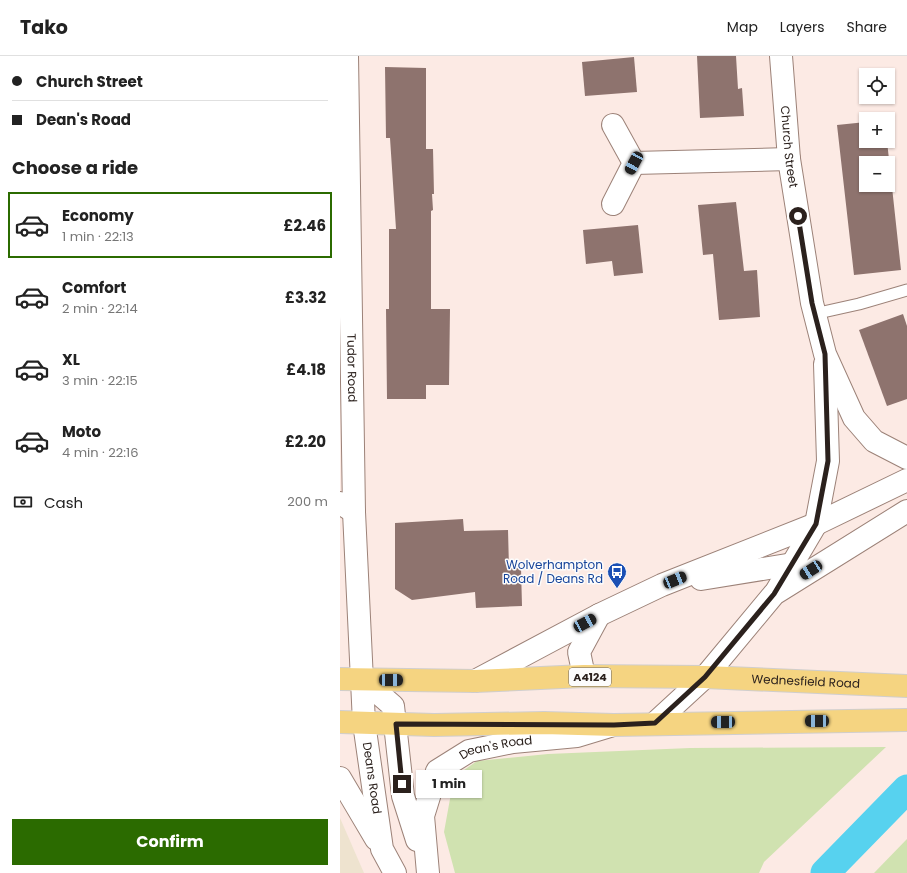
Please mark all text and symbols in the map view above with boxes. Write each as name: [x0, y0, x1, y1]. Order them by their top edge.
text: Tako: [20, 14, 68, 41]
text: Map: [727, 17, 758, 37]
text: Layers: [780, 17, 824, 37]
text: Share: [846, 17, 887, 37]
map controls: [859, 68, 895, 192]
button: locate: [859, 68, 895, 104]
text: Church Street: [36, 71, 143, 92]
street label: Church Street: [777, 105, 802, 189]
text: Dean's Road: [36, 109, 131, 130]
button: +: [859, 112, 895, 148]
car: [623, 150, 645, 176]
text: Choose a ride: [12, 155, 138, 180]
button: −: [859, 156, 895, 192]
text: Economy: [62, 205, 134, 226]
icon: car: [14, 207, 50, 243]
route start: [789, 207, 807, 225]
text: £2.46: [284, 215, 326, 236]
text: 1 min · 22:13: [62, 227, 134, 246]
text: Comfort: [62, 277, 126, 298]
icon: car: [14, 279, 50, 315]
text: £3.32: [285, 287, 326, 308]
text: 2 min · 22:14: [62, 299, 138, 318]
street label: Tudor Road: [343, 333, 361, 403]
text: XL: [62, 349, 80, 370]
icon: car: [14, 351, 50, 387]
text: £4.18: [286, 359, 326, 380]
text: 3 min · 22:15: [62, 371, 138, 390]
text: Moto: [62, 421, 101, 442]
icon: car: [14, 423, 50, 459]
text: £2.20: [285, 431, 326, 452]
text: 4 min · 22:16: [62, 443, 138, 462]
icon: cash: [12, 491, 34, 513]
text: Cash: [44, 492, 83, 513]
text: 200 m: [287, 492, 328, 511]
place label: Wolverhampton Road / Deans Rd: [503, 556, 603, 587]
car: [798, 558, 824, 582]
bus stop icon: Wolverhampton Road / Deans Rd: [606, 561, 628, 589]
car: [662, 570, 688, 590]
car: [572, 612, 598, 634]
road number: A4124: [569, 668, 611, 686]
street label: Wednesfield Road: [751, 670, 860, 692]
car: [379, 674, 403, 686]
car: [805, 715, 829, 727]
car: [711, 716, 735, 728]
street label: Dean's Road: [456, 731, 533, 763]
street label: Deans Road: [359, 741, 386, 815]
callout: 1 min: [416, 770, 482, 798]
text: 1 min: [432, 774, 466, 793]
route end: [393, 775, 411, 793]
button: Confirm: [12, 819, 328, 865]

